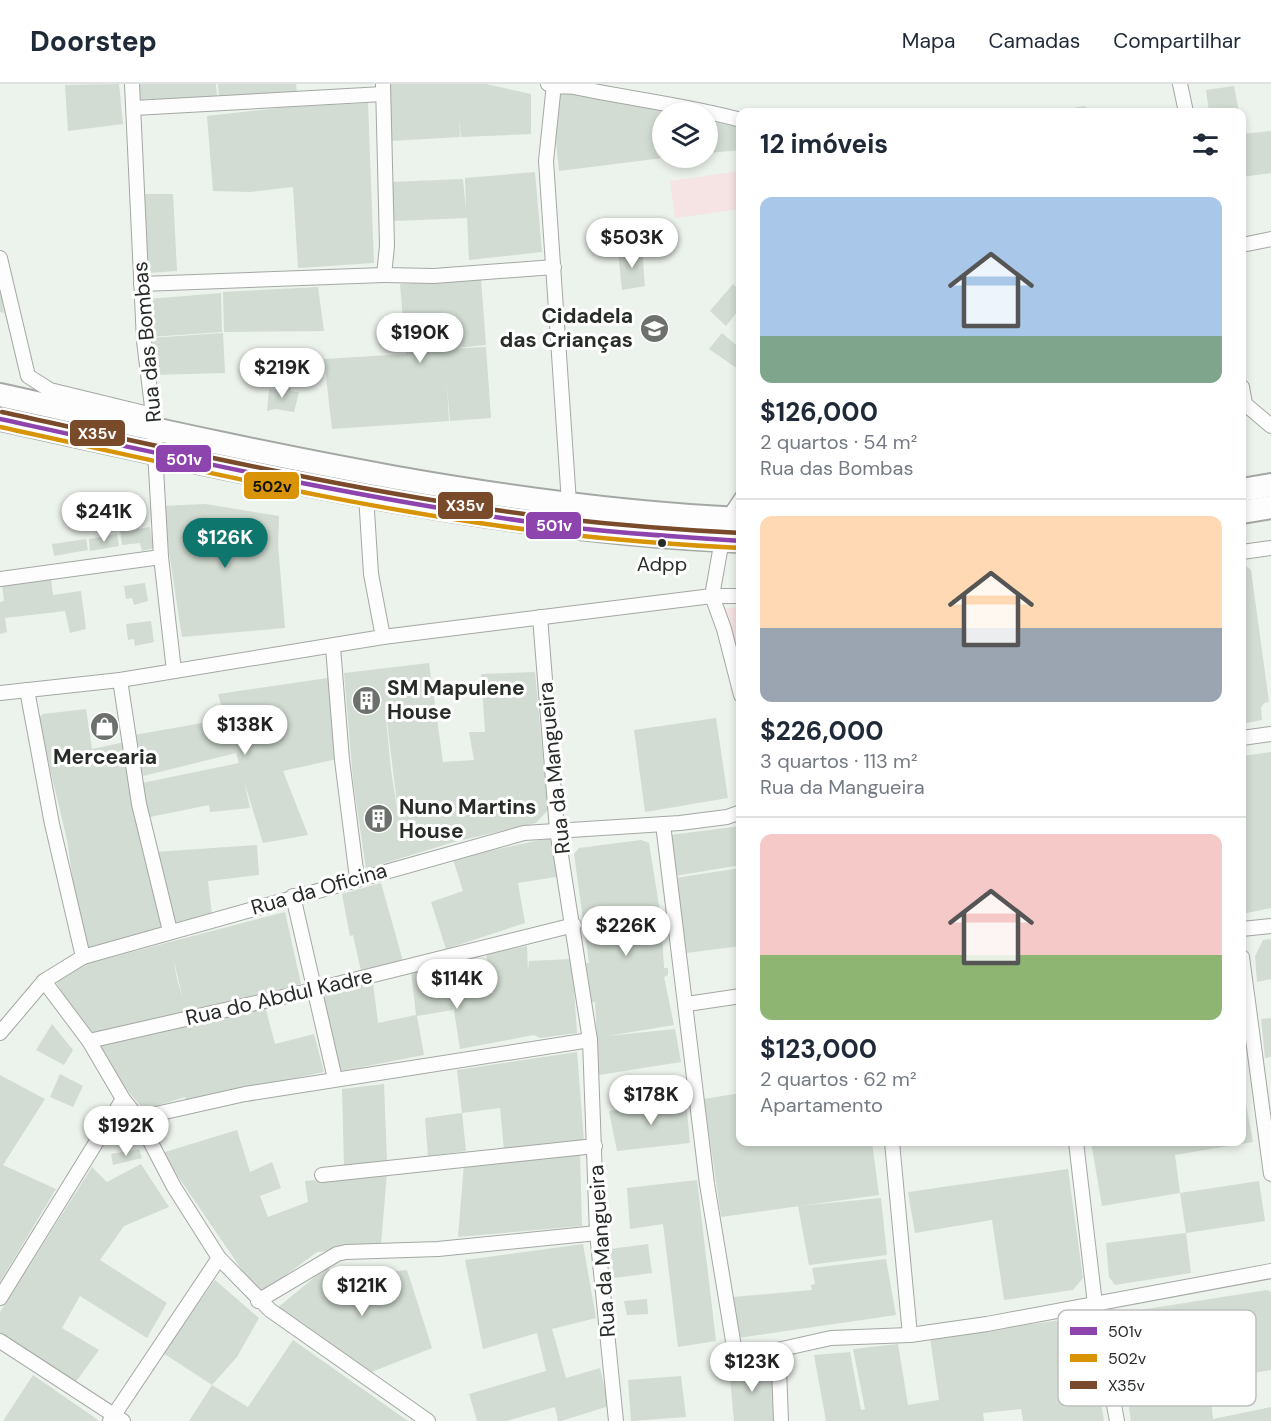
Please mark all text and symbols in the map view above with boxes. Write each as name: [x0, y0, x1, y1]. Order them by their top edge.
text: Doorstep: [30, 23, 157, 60]
text: Mapa: [902, 27, 955, 55]
text: Camadas: [988, 27, 1080, 55]
text: Compartilhar: [1113, 27, 1241, 55]
map controls: [652, 102, 718, 168]
button: layers: [652, 102, 718, 168]
text: 12 imóveis: [760, 127, 888, 161]
icon: filters: [1189, 128, 1222, 161]
pin: $503K: [590, 218, 674, 269]
text: $503K: [600, 224, 664, 250]
icon: home: [937, 236, 1045, 344]
street label: Rua das Bombas: [126, 260, 168, 424]
place label: Cidadela das Crianças: [500, 302, 633, 354]
school or university icon: Cidadela das Crianças: [638, 312, 670, 344]
pin: $190K: [378, 313, 462, 364]
text: $190K: [390, 319, 450, 345]
pin: $219K: [240, 348, 324, 399]
text: $219K: [254, 354, 310, 380]
text: $126,000: [760, 395, 878, 429]
line badge: X35v: [69, 419, 126, 447]
text: X35v: [77, 423, 117, 444]
text: 2 quartos · 54 m²: [760, 429, 917, 455]
line badge: 501v: [155, 444, 212, 473]
text: 501v: [166, 449, 202, 470]
text: Rua das Bombas: [760, 455, 914, 481]
line badge: 502v: [243, 471, 300, 500]
text: 502v: [252, 476, 292, 497]
line badge: X35v: [437, 491, 494, 520]
pin: $241K: [62, 492, 146, 543]
text: X35v: [445, 495, 485, 516]
text: $241K: [76, 498, 132, 524]
line badge: 501v: [525, 511, 582, 540]
text: 501v: [536, 515, 572, 536]
pin: $126K: [183, 518, 267, 569]
text: $126K: [197, 524, 253, 550]
marker: Adpp: [656, 537, 668, 549]
place label: Adpp: [637, 551, 687, 577]
icon: home: [937, 555, 1045, 663]
place label: SM Mapulene House: [387, 674, 525, 726]
street label: Rua da Mangueira: [531, 681, 577, 855]
building icon: SM Mapulene House: [350, 684, 382, 716]
pin: $138K: [203, 705, 287, 756]
shop icon: Mercearia: [89, 710, 121, 742]
text: $138K: [216, 711, 274, 737]
text: $226,000: [760, 714, 884, 748]
place label: Mercearia: [53, 743, 157, 771]
text: 3 quartos · 113 m²: [760, 748, 918, 774]
text: Rua da Mangueira: [760, 774, 925, 800]
place label: Nuno Martins House: [399, 793, 536, 845]
building icon: Nuno Martins House: [362, 803, 394, 835]
street label: Rua da Oficina: [248, 856, 390, 922]
icon: home: [937, 873, 1045, 981]
pin: $226K: [584, 906, 668, 957]
text: $226K: [596, 912, 656, 938]
pin: $114K: [415, 959, 499, 1010]
street label: Rua do Abdul Kadre: [183, 962, 375, 1032]
text: $114K: [431, 965, 483, 991]
text: $123,000: [760, 1032, 877, 1066]
text: 2 quartos · 62 m²: [760, 1066, 916, 1092]
pin: $178K: [609, 1075, 693, 1126]
text: $178K: [623, 1081, 679, 1107]
text: Apartamento: [760, 1092, 883, 1118]
pin: $192K: [84, 1106, 168, 1157]
text: $192K: [98, 1112, 154, 1138]
street label: Rua da Mangueira: [582, 1164, 622, 1338]
pin: $121K: [320, 1266, 404, 1317]
text: $121K: [336, 1272, 388, 1298]
legend: [1058, 1310, 1256, 1406]
text: 501v: [1108, 1321, 1143, 1342]
pin: $123K: [710, 1342, 794, 1393]
text: $123K: [724, 1348, 780, 1374]
text: 502v: [1108, 1348, 1147, 1369]
text: X35v: [1108, 1375, 1146, 1396]

